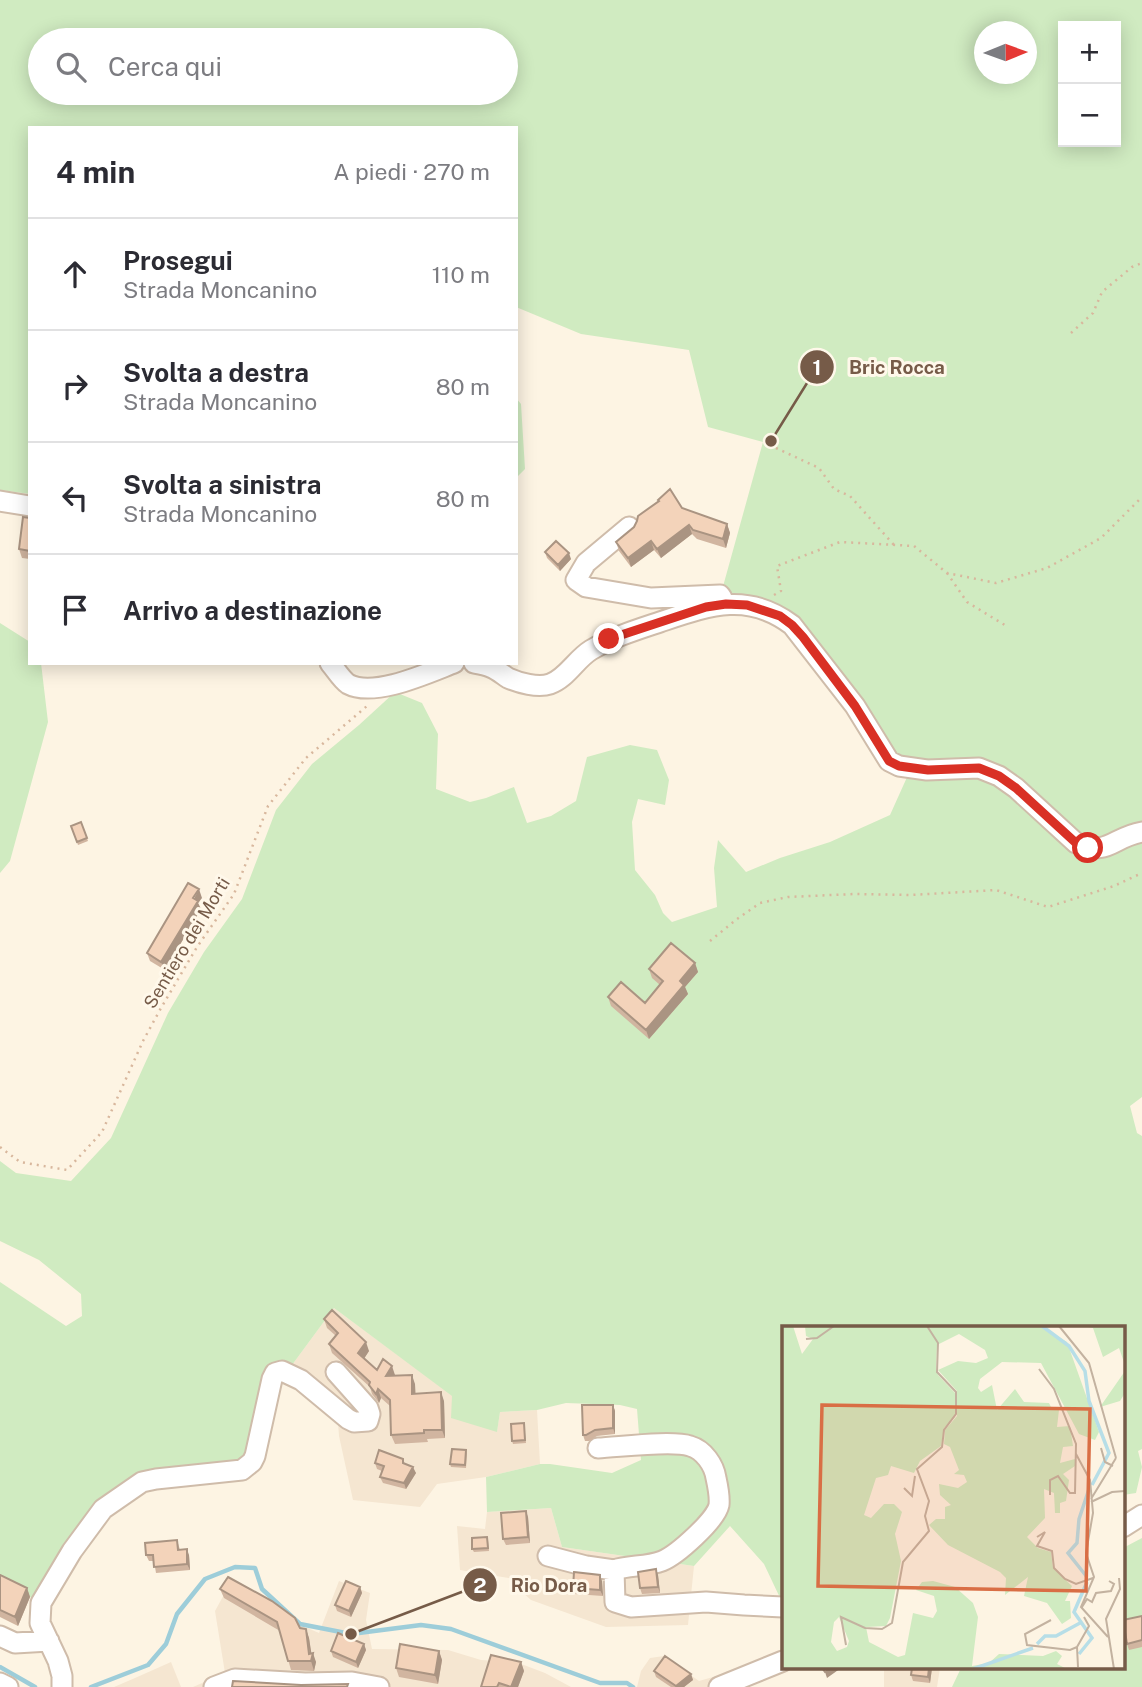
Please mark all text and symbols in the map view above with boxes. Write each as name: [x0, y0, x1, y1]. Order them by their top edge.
north arrow: [974, 21, 1037, 84]
map controls: [1058, 21, 1121, 147]
button: +: [1058, 21, 1121, 84]
search box: [28, 28, 518, 105]
icon: search: [52, 48, 90, 86]
text: Cerca qui: [108, 51, 222, 82]
button: −: [1058, 84, 1121, 147]
text: 4 min: [56, 154, 135, 190]
text: A piedi · 270 m: [333, 158, 490, 185]
text: Prosegui: [123, 245, 233, 276]
icon: ahead: [56, 255, 94, 293]
text: 110 m: [432, 261, 490, 288]
text: Strada Moncanino: [123, 276, 317, 303]
callout: Bric Rocca: [800, 347, 959, 387]
text: 1: [813, 355, 822, 380]
text: Bric Rocca: [849, 356, 945, 378]
text: Svolta a destra: [123, 357, 309, 388]
icon: right: [56, 367, 94, 405]
text: 80 m: [436, 373, 490, 400]
text: Strada Moncanino: [123, 388, 317, 415]
text: Svolta a sinistra: [123, 469, 321, 500]
icon: left: [56, 479, 94, 517]
text: 80 m: [436, 485, 490, 512]
text: Strada Moncanino: [123, 500, 317, 527]
icon: arrive: [56, 591, 94, 629]
text: Arrivo a destinazione: [123, 595, 382, 626]
route end: [593, 623, 624, 654]
route start: [1072, 832, 1103, 863]
street label: Sentiero dei Morti: [139, 873, 234, 1012]
inset map: [782, 1326, 1124, 1670]
callout: Rio Dora: [462, 1565, 601, 1605]
text: 2: [473, 1573, 487, 1598]
text: Rio Dora: [511, 1574, 587, 1596]

